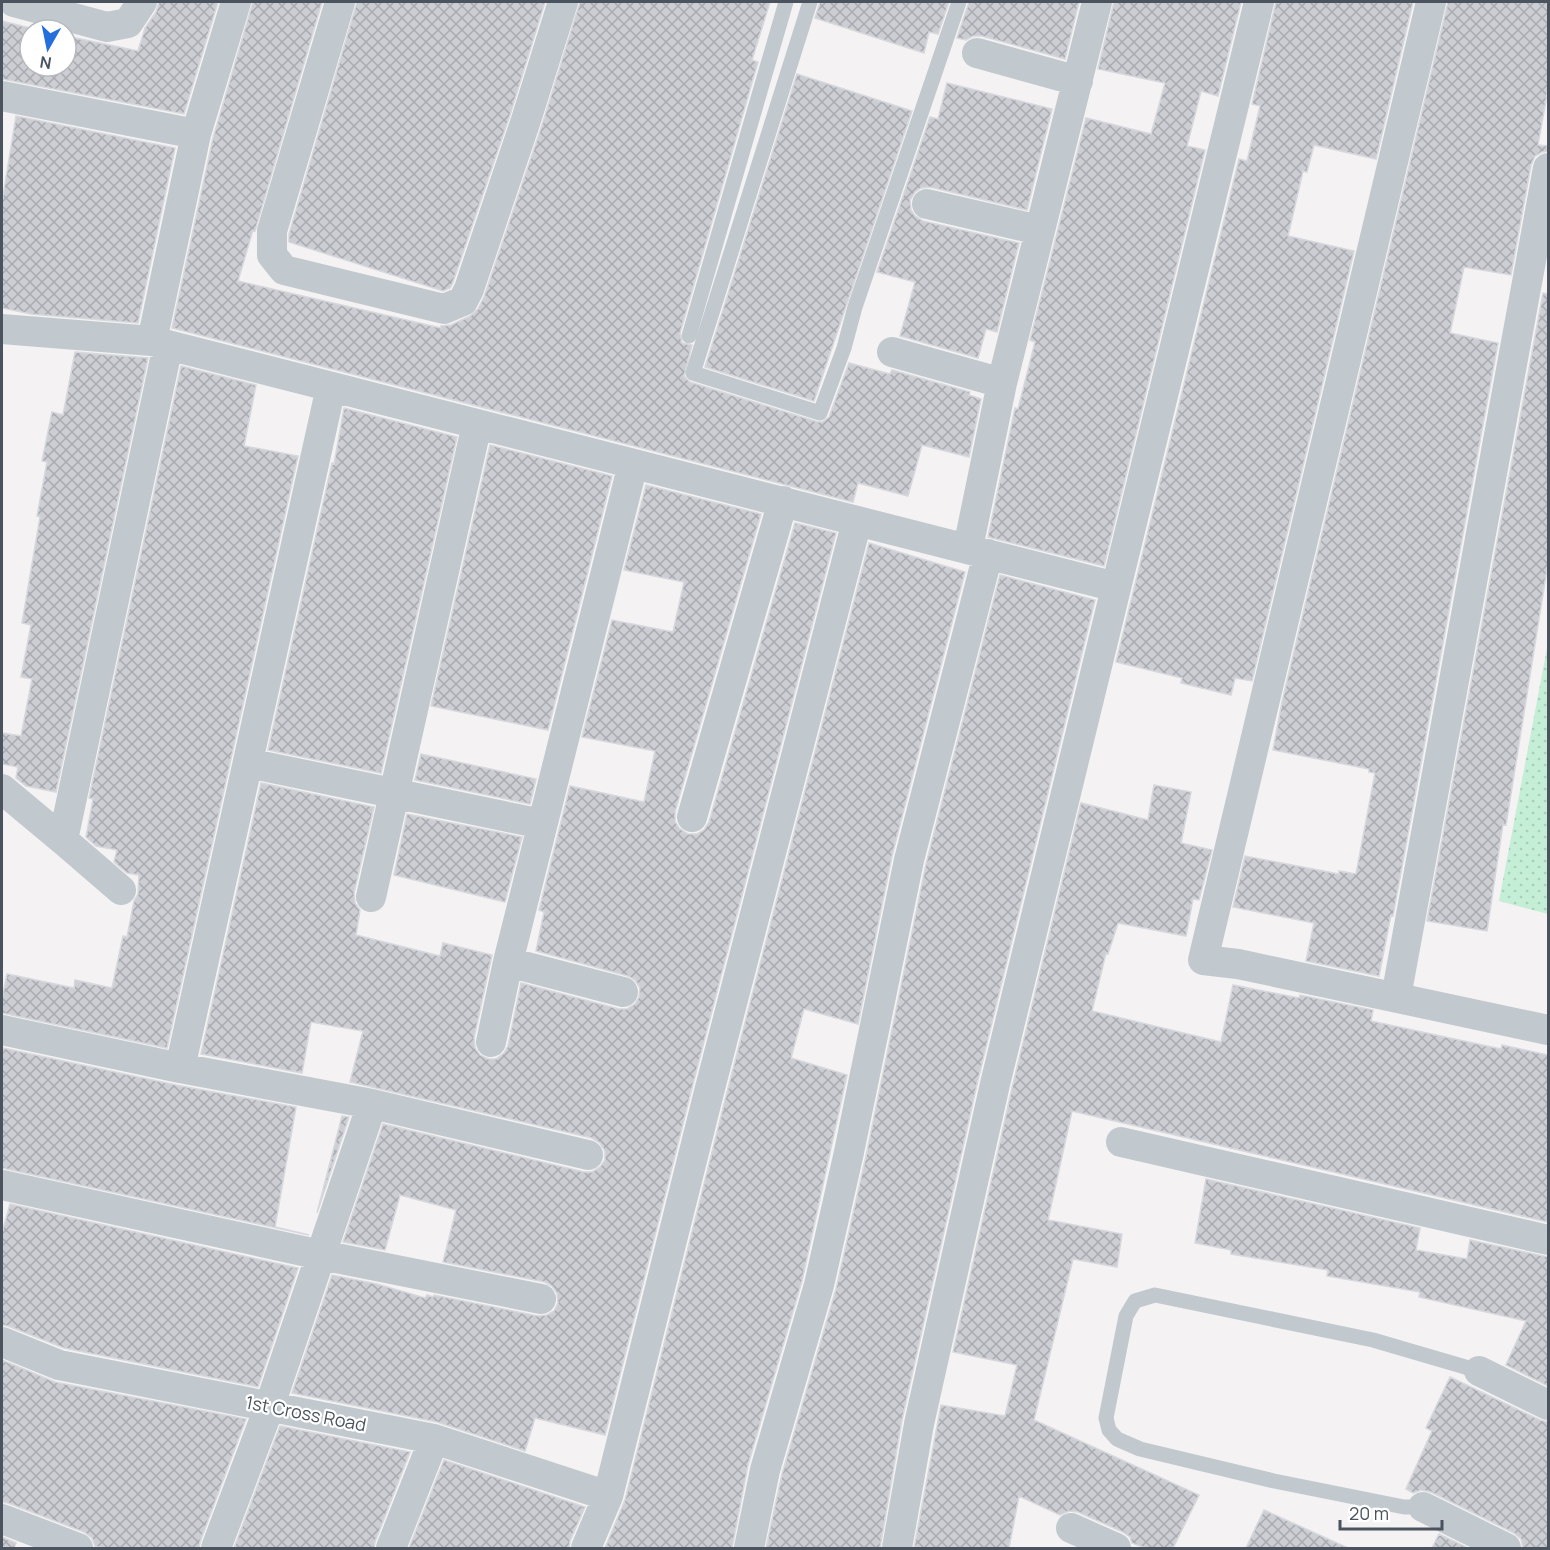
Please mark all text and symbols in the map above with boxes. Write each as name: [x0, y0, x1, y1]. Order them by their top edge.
north arrow: [18, 18, 78, 78]
text: N: [38, 51, 53, 75]
street label: 1st Cross Road: [244, 1390, 368, 1436]
scale bar: [1340, 1493, 1442, 1531]
text: 20 m: [1349, 1501, 1389, 1525]

